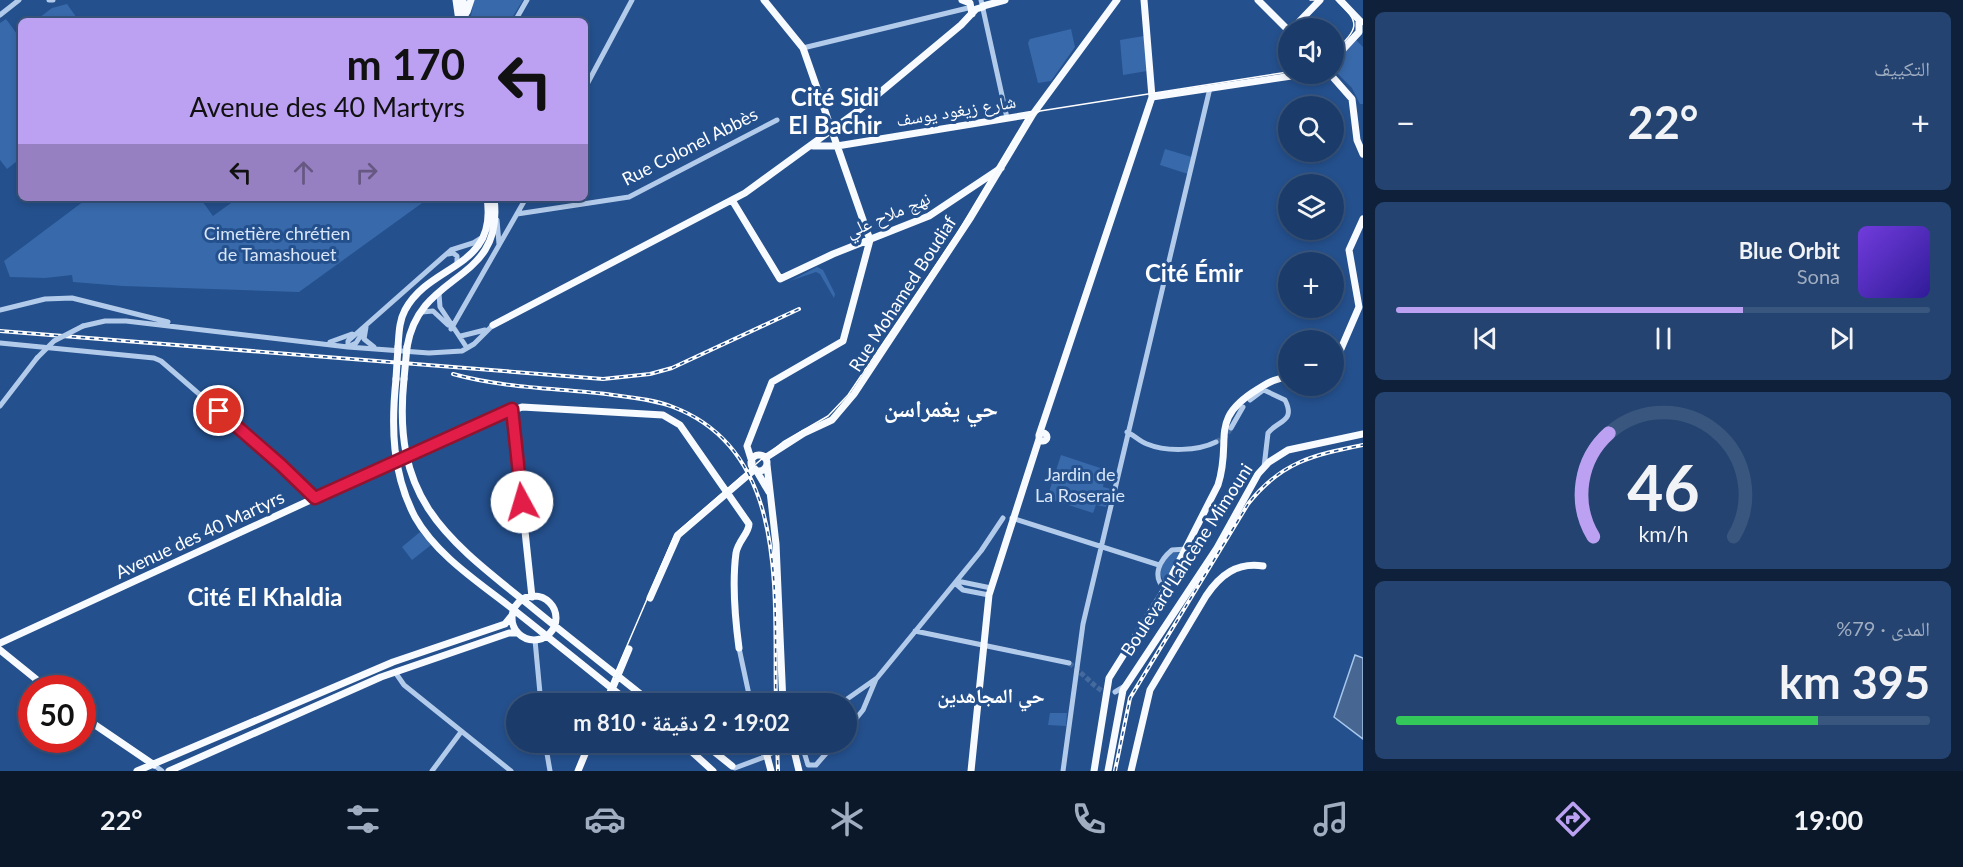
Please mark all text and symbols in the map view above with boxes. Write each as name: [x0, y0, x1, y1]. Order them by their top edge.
map controls: [1278, 18, 1344, 396]
button: sound: [1278, 18, 1344, 84]
text: 170 m: [347, 39, 465, 89]
icon: left: [486, 42, 564, 120]
text: التكييف: [1874, 56, 1930, 80]
district label: Cité Sidi El Bachir: [788, 82, 882, 139]
text: Avenue des 40 Martyrs: [190, 90, 465, 123]
street label: شارع زيغود يوسف: [894, 90, 1017, 131]
text: 22°: [1628, 95, 1698, 149]
button: search: [1278, 96, 1344, 162]
street label: Rue Colonel Abbès: [618, 102, 761, 190]
text: −: [1396, 102, 1415, 142]
text: +: [1911, 102, 1930, 142]
icon: left: [224, 156, 257, 189]
icon: ahead: [287, 156, 320, 189]
icon: right: [350, 156, 383, 189]
button: layers: [1278, 174, 1344, 240]
street label: نهج ملاح علي: [842, 186, 935, 246]
street label: Rue Mohamed Boudiaf: [844, 211, 961, 375]
park label: Cimetière chrétien de Tamashouet: [204, 222, 350, 265]
text: Blue Orbit: [1739, 237, 1840, 264]
button: +: [1278, 252, 1344, 318]
district label: Cité Émir: [1145, 258, 1243, 287]
text: Sona: [1797, 264, 1840, 288]
icon: previous: [1469, 322, 1502, 355]
icon: pause: [1647, 322, 1680, 355]
icon: next: [1825, 322, 1858, 355]
button: −: [1278, 330, 1344, 396]
pin: [193, 385, 244, 436]
district label: حي يغمراسن: [884, 393, 998, 428]
icon: arrive: [202, 394, 235, 427]
text: 46: [1627, 450, 1699, 525]
street label: Boulevard Lahcène Mimouni: [1116, 459, 1257, 660]
park label: Jardin de La Roseraie: [1035, 463, 1125, 506]
position arrow: [490, 470, 554, 534]
street label: Avenue des 40 Martyrs: [112, 485, 288, 583]
text: km/h: [1638, 522, 1688, 548]
district label: Cité El Khaldia: [187, 582, 343, 611]
text: المدى · 79%: [1836, 616, 1930, 640]
text: 395 km: [1779, 655, 1930, 709]
speed limit sign: 50: [18, 675, 96, 753]
district label: حي المجاهدين: [937, 683, 1045, 712]
text: 19:02 · 2 دقيقة · 810 m: [573, 709, 790, 736]
icon: filters: [342, 798, 384, 840]
icon: car: [584, 798, 626, 840]
icon: climate: [826, 798, 868, 840]
icon: phone: [1068, 798, 1110, 840]
icon: music: [1310, 798, 1352, 840]
icon: directions: [1552, 798, 1594, 840]
text: 22°: [100, 803, 143, 836]
text: 19:00: [1793, 803, 1863, 836]

